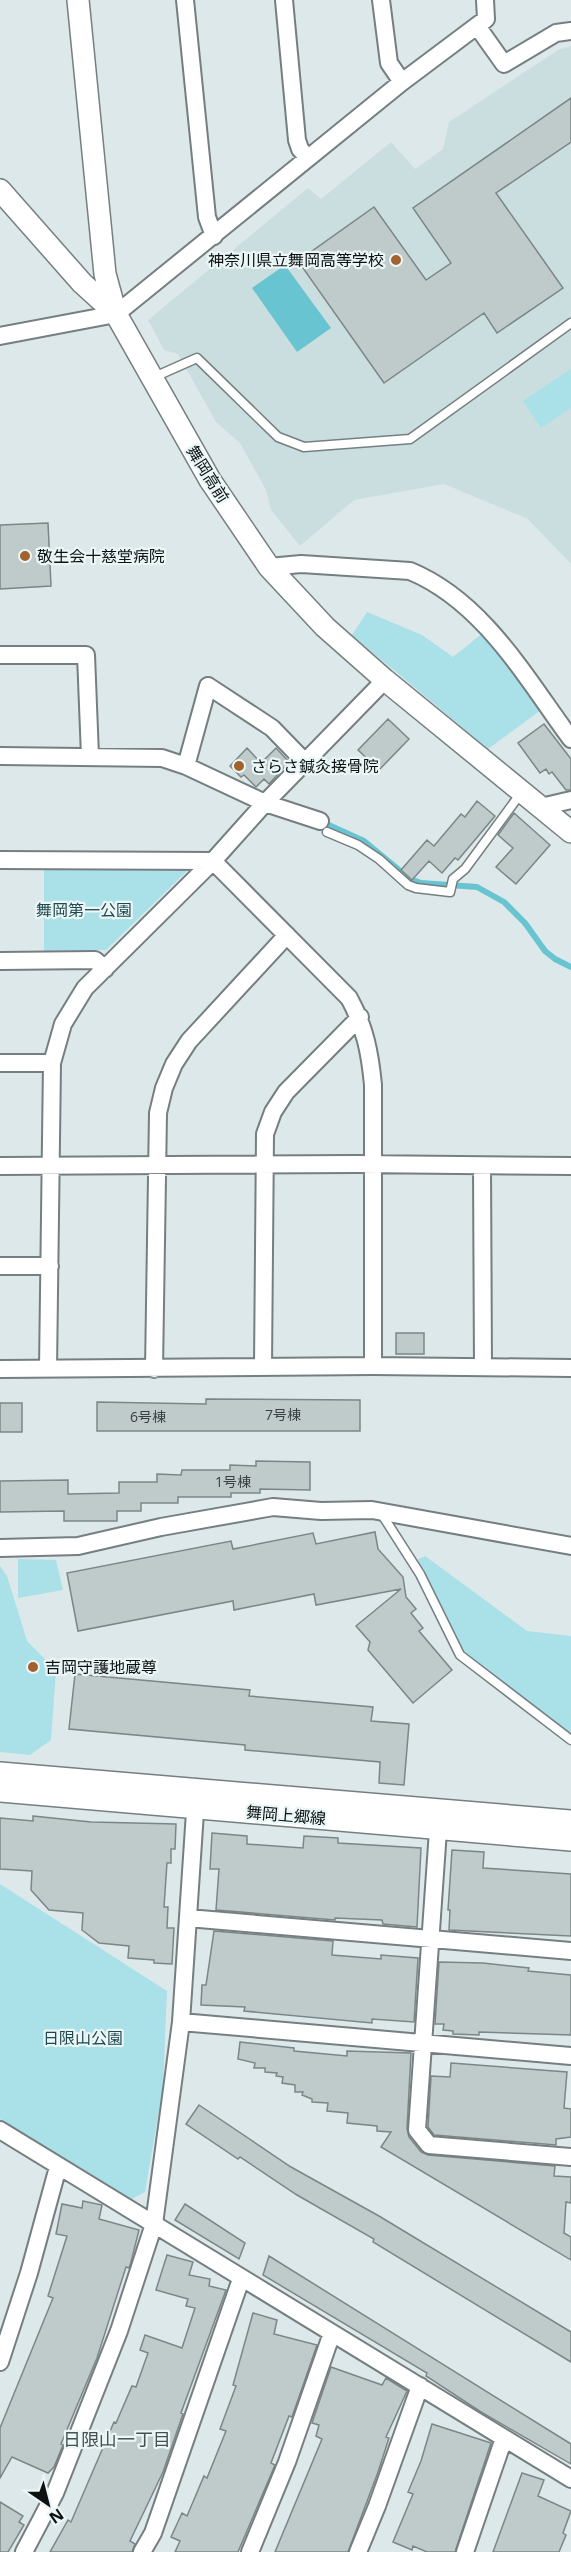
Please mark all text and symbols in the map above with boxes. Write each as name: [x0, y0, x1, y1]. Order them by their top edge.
place label: 神奈川県立舞岡高等学校: [208, 249, 384, 271]
marker: 神奈川県立舞岡高等学校: [389, 253, 403, 267]
street label: 舞岡高前: [182, 441, 234, 507]
place label: 敬生会十慈堂病院: [37, 545, 165, 567]
marker: 敬生会十慈堂病院: [18, 549, 32, 563]
place label: さらさ鍼灸接骨院: [251, 755, 379, 777]
marker: さらさ鍼灸接骨院: [232, 759, 246, 773]
park label: 舞岡第一公園: [36, 899, 132, 921]
house number: 7号棟: [265, 1405, 301, 1424]
house number: 6号棟: [130, 1407, 166, 1426]
house number: 1号棟: [215, 1472, 251, 1491]
place label: 吉岡守護地蔵尊: [45, 1656, 157, 1678]
marker: 吉岡守護地蔵尊: [26, 1660, 40, 1674]
street label: 舞岡上郷線: [245, 1801, 327, 1829]
park label: 日限山公園: [43, 2027, 123, 2049]
district label: 日限山一丁目: [63, 2427, 171, 2451]
north arrow: [18, 2474, 78, 2534]
text: N: [45, 2504, 68, 2529]

